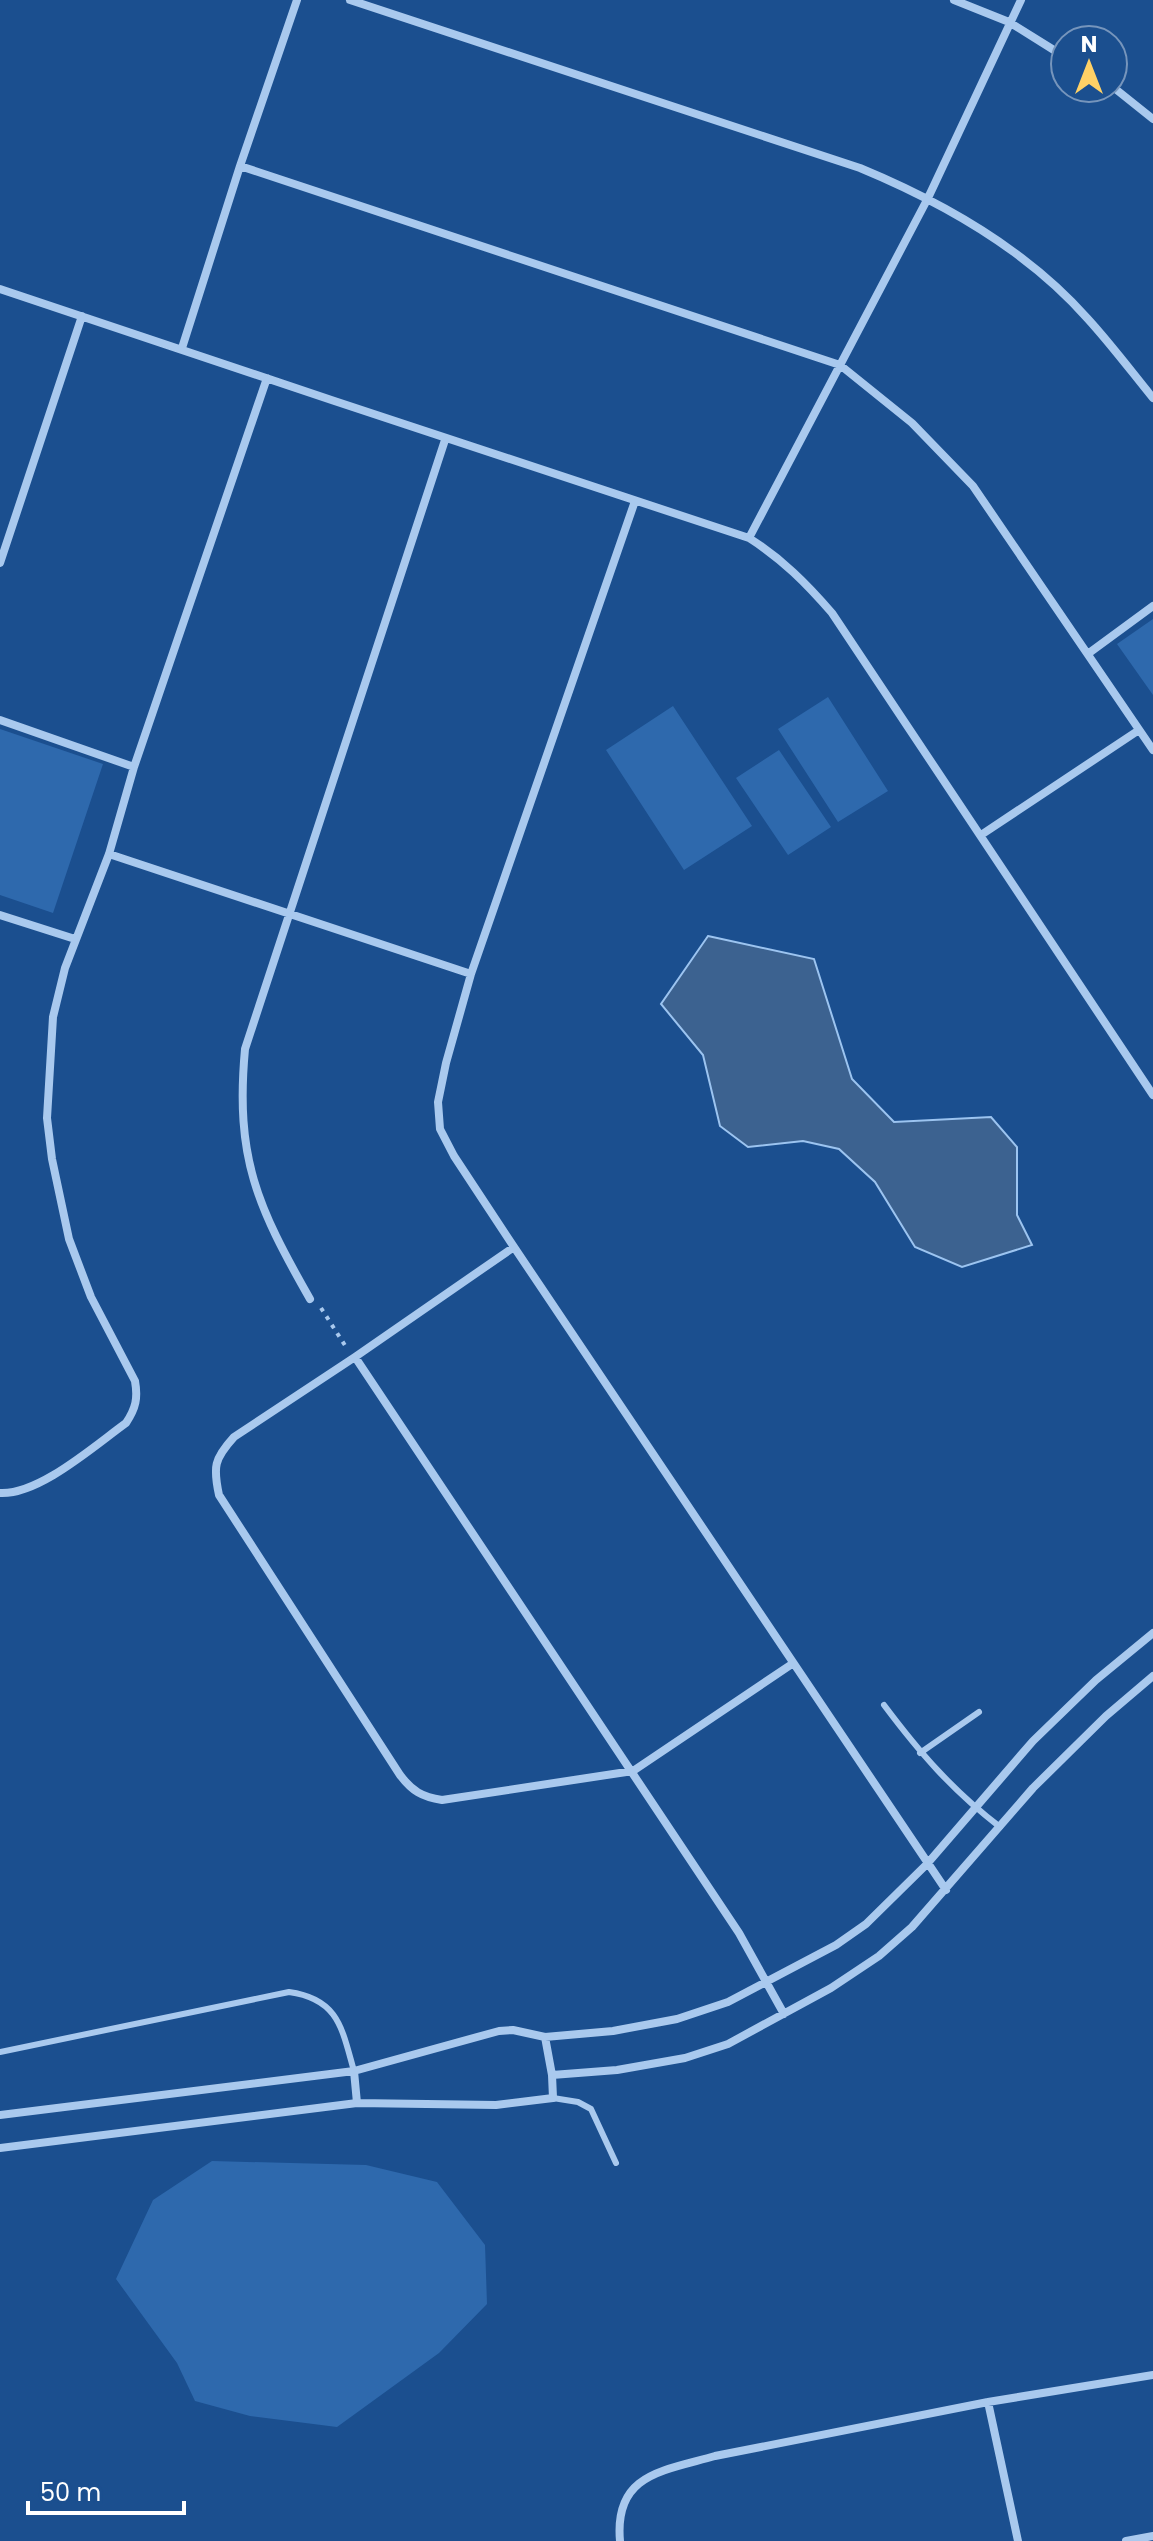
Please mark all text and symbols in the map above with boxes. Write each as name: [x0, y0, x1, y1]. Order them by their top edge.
north arrow: [1049, 24, 1129, 104]
text: N: [1081, 29, 1097, 60]
scale bar: [28, 2465, 184, 2515]
text: 50 m: [40, 2476, 101, 2509]

